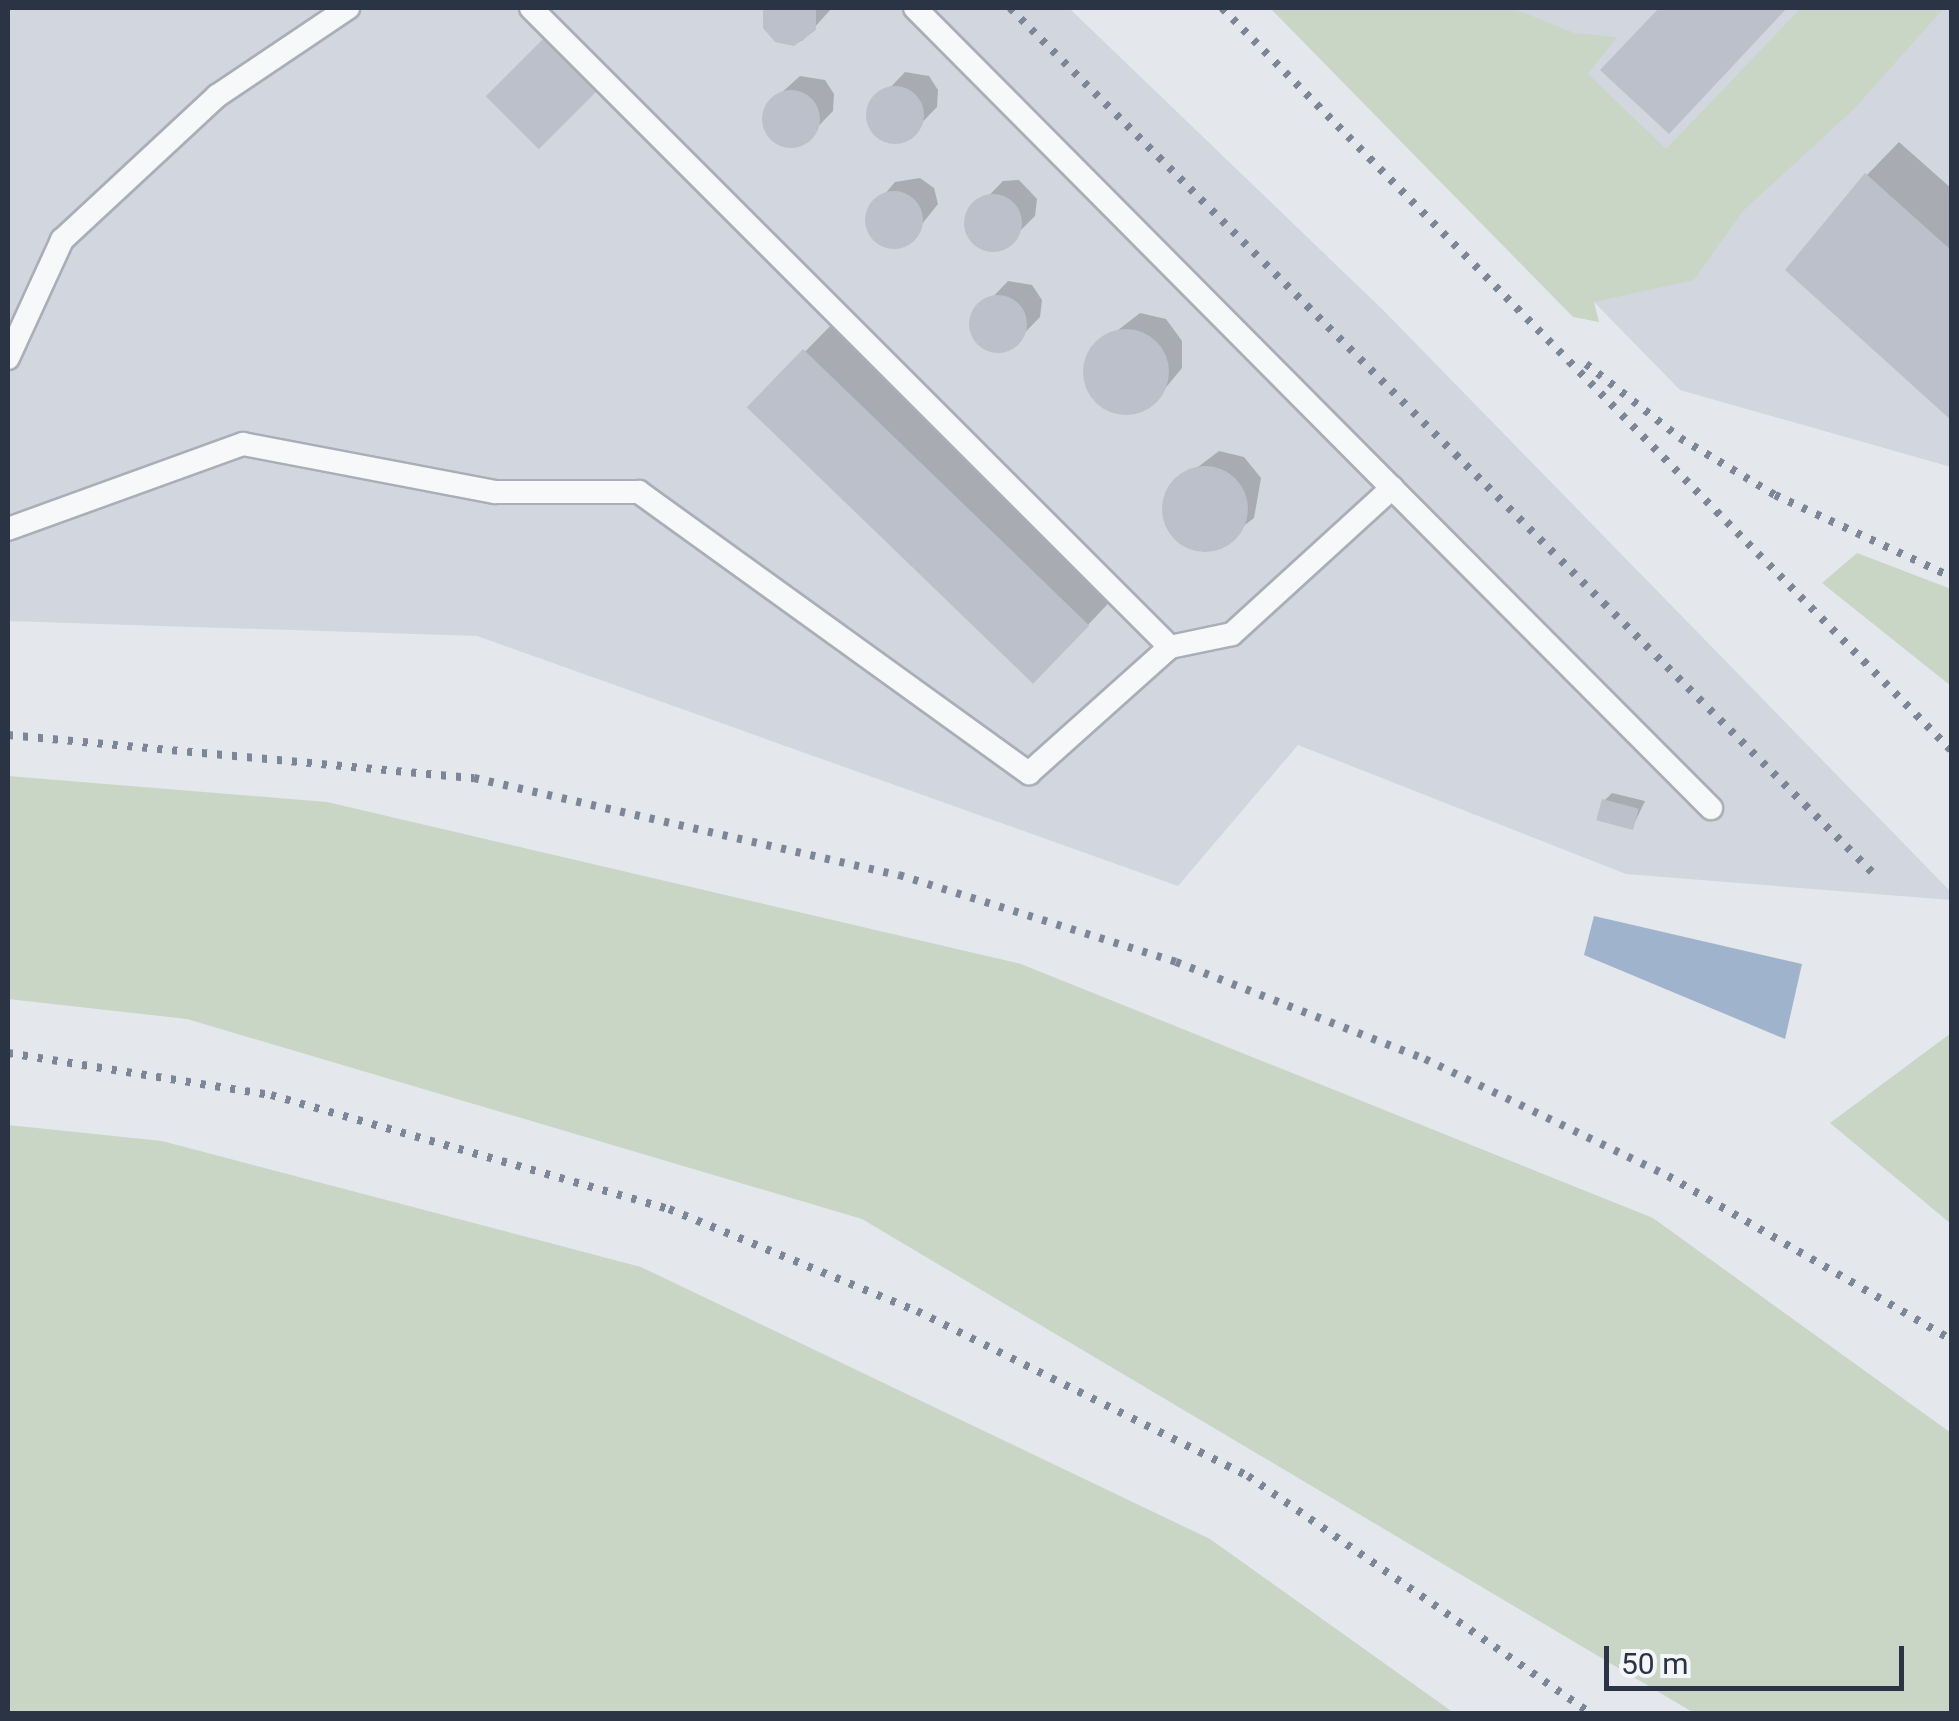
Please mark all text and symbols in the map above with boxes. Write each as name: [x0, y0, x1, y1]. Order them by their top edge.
scale bar: [1609, 1626, 1909, 1688]
text: 50 m: [1621, 1646, 1688, 1681]

